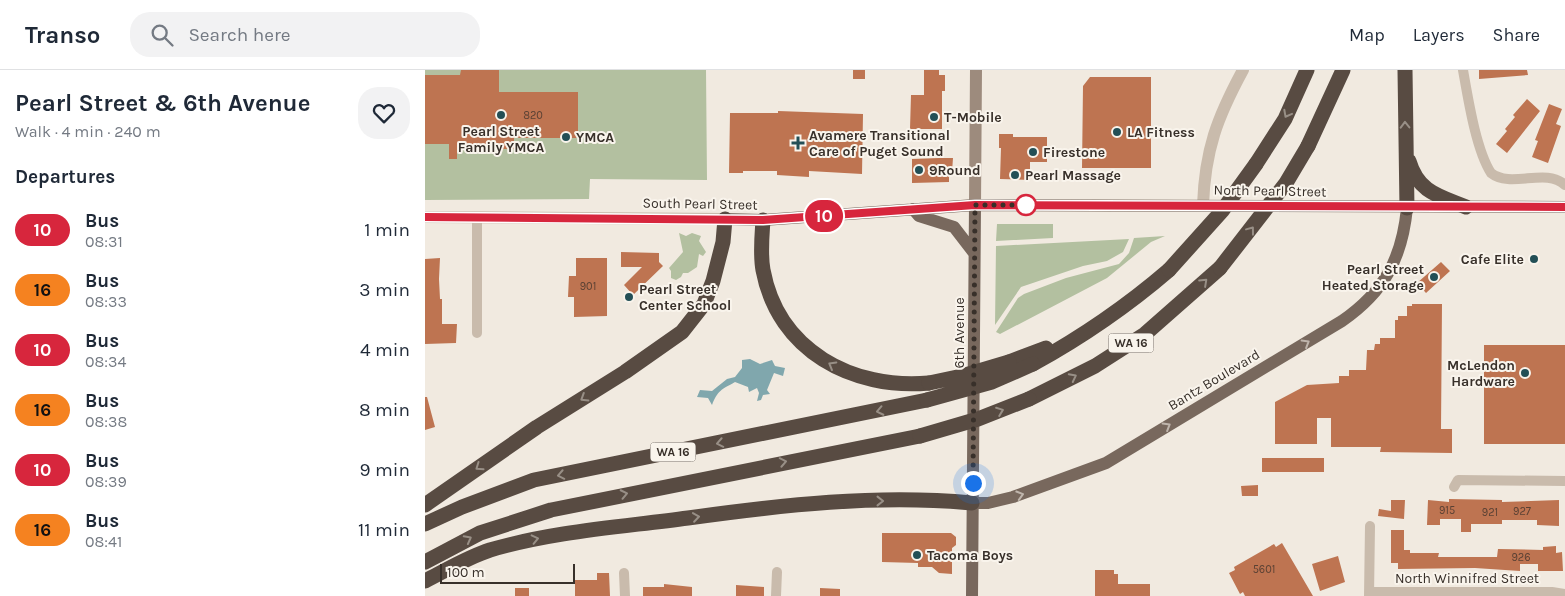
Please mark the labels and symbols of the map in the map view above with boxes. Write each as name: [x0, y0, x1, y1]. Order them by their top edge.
marker: Pearl Street Family YMCA: [495, 109, 507, 121]
house number: 820: [523, 109, 543, 122]
place label: T-Mobile: [944, 109, 1002, 126]
one-way arrow: [1283, 109, 1293, 118]
marker: T-Mobile: [928, 111, 940, 123]
one-way arrow: [1400, 120, 1410, 128]
place label: Pearl Street Family YMCA: [458, 123, 544, 156]
place label: LA Fitness: [1127, 124, 1195, 141]
marker: LA Fitness: [1111, 126, 1123, 138]
place label: Avamere Transitional Care of Puget Sound: [809, 127, 950, 160]
place label: YMCA: [576, 129, 614, 146]
marker: YMCA: [560, 131, 572, 143]
marker: Avamere Transitional Care of Puget Sound: [791, 136, 805, 150]
place label: Firestone: [1043, 144, 1105, 161]
marker: Firestone: [1027, 146, 1039, 158]
place label: 9Round: [929, 162, 981, 179]
marker: 9Round: [913, 164, 925, 176]
place label: Pearl Massage: [1025, 167, 1121, 184]
marker: Pearl Massage: [1009, 169, 1021, 181]
street label: North Pearl Street: [1214, 182, 1326, 200]
street label: South Pearl Street: [642, 194, 758, 214]
unlabelled marker: [1015, 194, 1037, 216]
line badge: 10: [801, 200, 847, 232]
one-way arrow: [1245, 227, 1253, 236]
place label: Cafe Elite: [1461, 251, 1524, 268]
marker: Cafe Elite: [1528, 253, 1540, 265]
place label: Pearl Street Heated Storage: [1322, 261, 1424, 294]
marker: Pearl Street Heated Storage: [1428, 271, 1440, 283]
one-way arrow: [1198, 279, 1207, 288]
house number: 901: [580, 280, 596, 293]
place label: Pearl Street Center School: [639, 281, 731, 314]
marker: Pearl Street Center School: [623, 291, 635, 303]
street label: 6th Avenue: [951, 297, 968, 369]
road number: WA 16: [1109, 334, 1153, 352]
one-way arrow: [1300, 339, 1309, 349]
street label: Bantz Boulevard: [1165, 346, 1263, 414]
place label: McLendon Hardware: [1447, 357, 1515, 390]
one-way arrow: [828, 361, 837, 371]
marker: McLendon Hardware: [1519, 367, 1531, 379]
one-way arrow: [1068, 373, 1077, 383]
one-way arrow: [580, 391, 589, 401]
one-way arrow: [875, 405, 884, 415]
one-way arrow: [995, 406, 1004, 417]
one-way arrow: [1161, 423, 1170, 433]
one-way arrow: [716, 437, 725, 448]
road number: WA 16: [651, 442, 695, 462]
one-way arrow: [779, 458, 787, 468]
one-way arrow: [476, 461, 485, 470]
one-way arrow: [557, 469, 565, 479]
your location: [961, 471, 986, 496]
one-way arrow: [619, 490, 628, 500]
one-way arrow: [1015, 490, 1023, 500]
one-way arrow: [877, 496, 885, 506]
house number: 915: [1439, 504, 1455, 517]
house number: 927: [1513, 505, 1531, 518]
house number: 921: [1482, 506, 1498, 519]
one-way arrow: [692, 512, 700, 522]
one-way arrow: [531, 534, 540, 545]
one-way arrow: [463, 535, 472, 545]
place label: Tacoma Boys: [927, 547, 1013, 564]
marker: Tacoma Boys: [911, 549, 923, 561]
house number: 926: [1511, 551, 1531, 564]
scale bar: [440, 561, 575, 584]
house number: 5601: [1253, 563, 1275, 576]
street label: North Winnifred Street: [1395, 570, 1539, 587]

